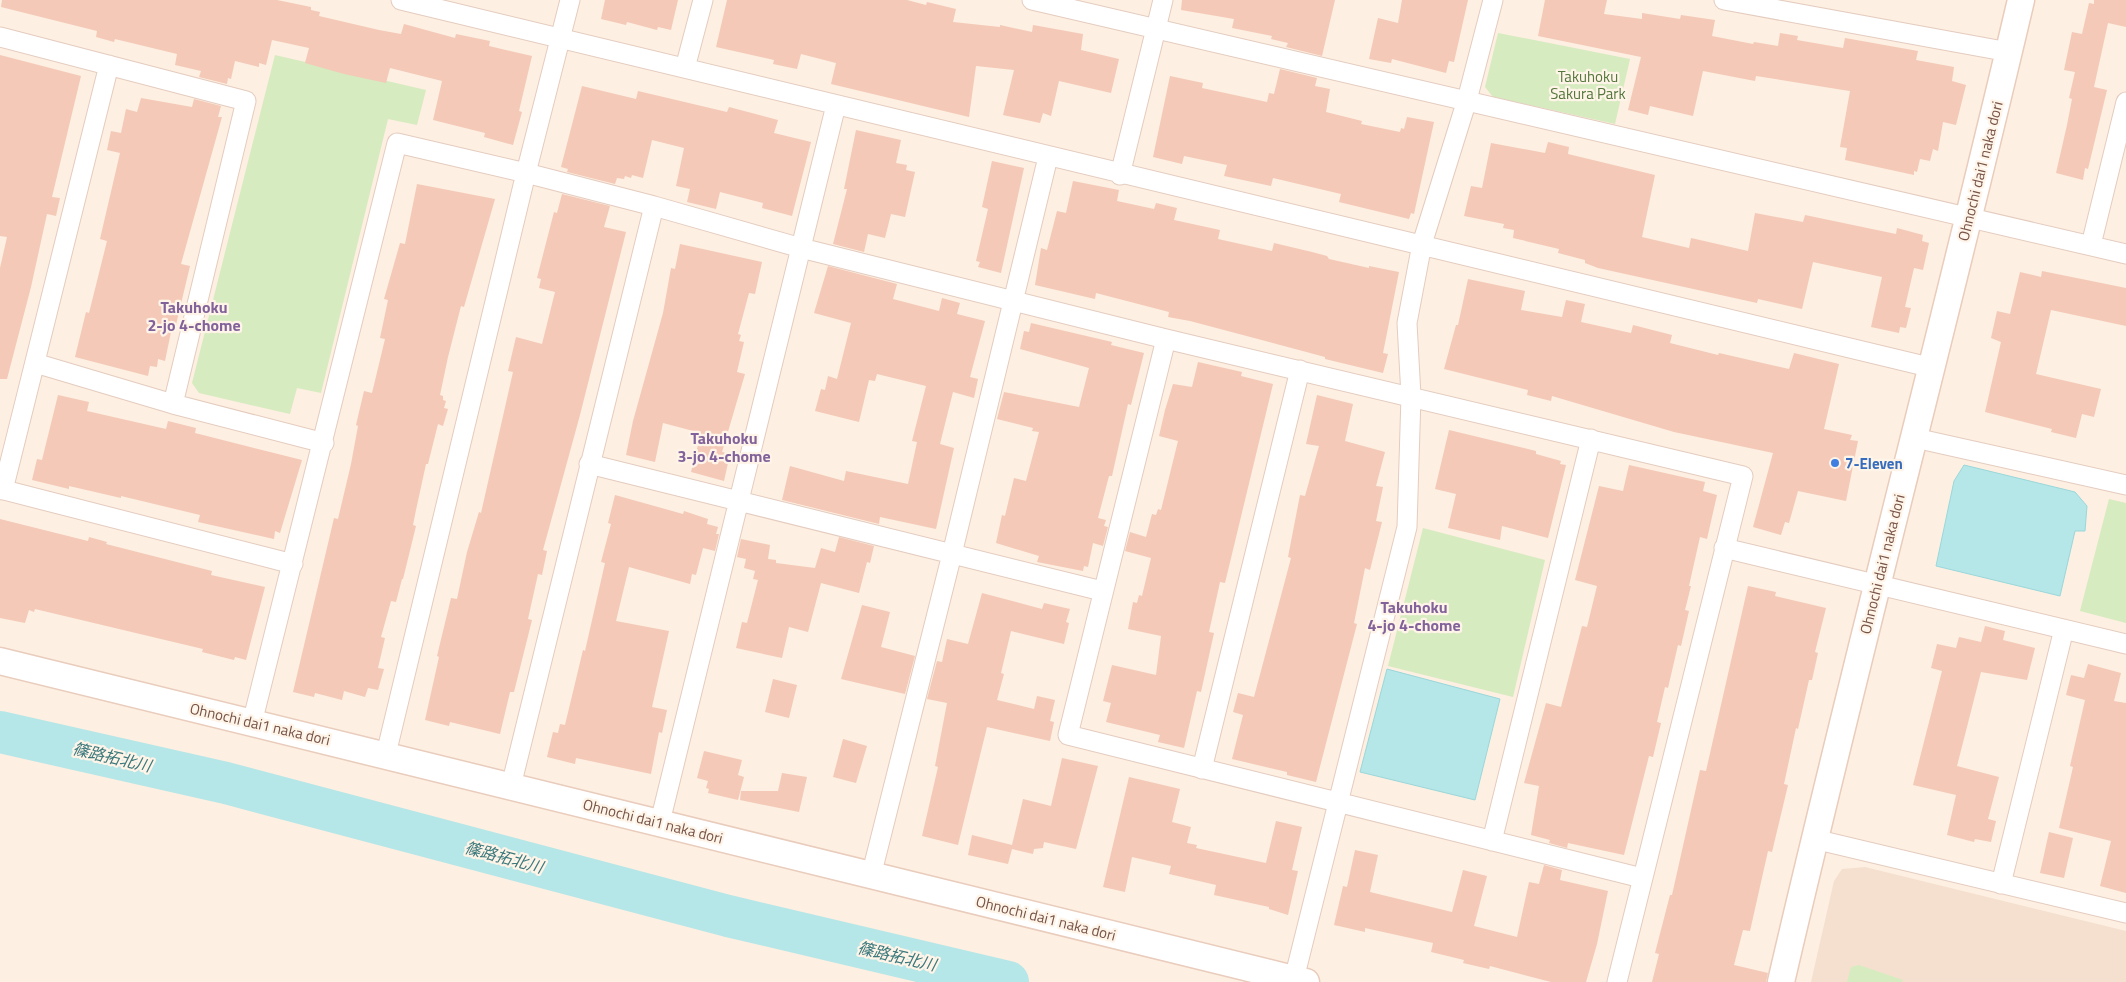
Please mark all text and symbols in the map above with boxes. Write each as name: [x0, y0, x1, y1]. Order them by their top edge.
park label: Takuhoku Sakura Park: [1550, 65, 1626, 105]
street label: Ohnochi dai1 naka dori: [1951, 99, 2009, 243]
district label: Takuhoku 2-jo 4-chome: [147, 295, 241, 337]
district label: Takuhoku 3-jo 4-chome: [677, 426, 771, 468]
place label: 7-Eleven: [1845, 452, 1903, 475]
marker: 7-Eleven: [1829, 457, 1841, 469]
street label: Ohnochi dai1 naka dori: [1853, 492, 1911, 636]
district label: Takuhoku 4-jo 4-chome: [1367, 595, 1461, 637]
street label: Ohnochi dai1 naka dori: [188, 697, 332, 751]
water label: 篠路拓北川: [70, 736, 156, 778]
street label: Ohnochi dai1 naka dori: [581, 792, 725, 850]
water label: 篠路拓北川: [462, 835, 548, 879]
street label: Ohnochi dai1 naka dori: [974, 889, 1118, 947]
water label: 篠路拓北川: [855, 935, 941, 977]

